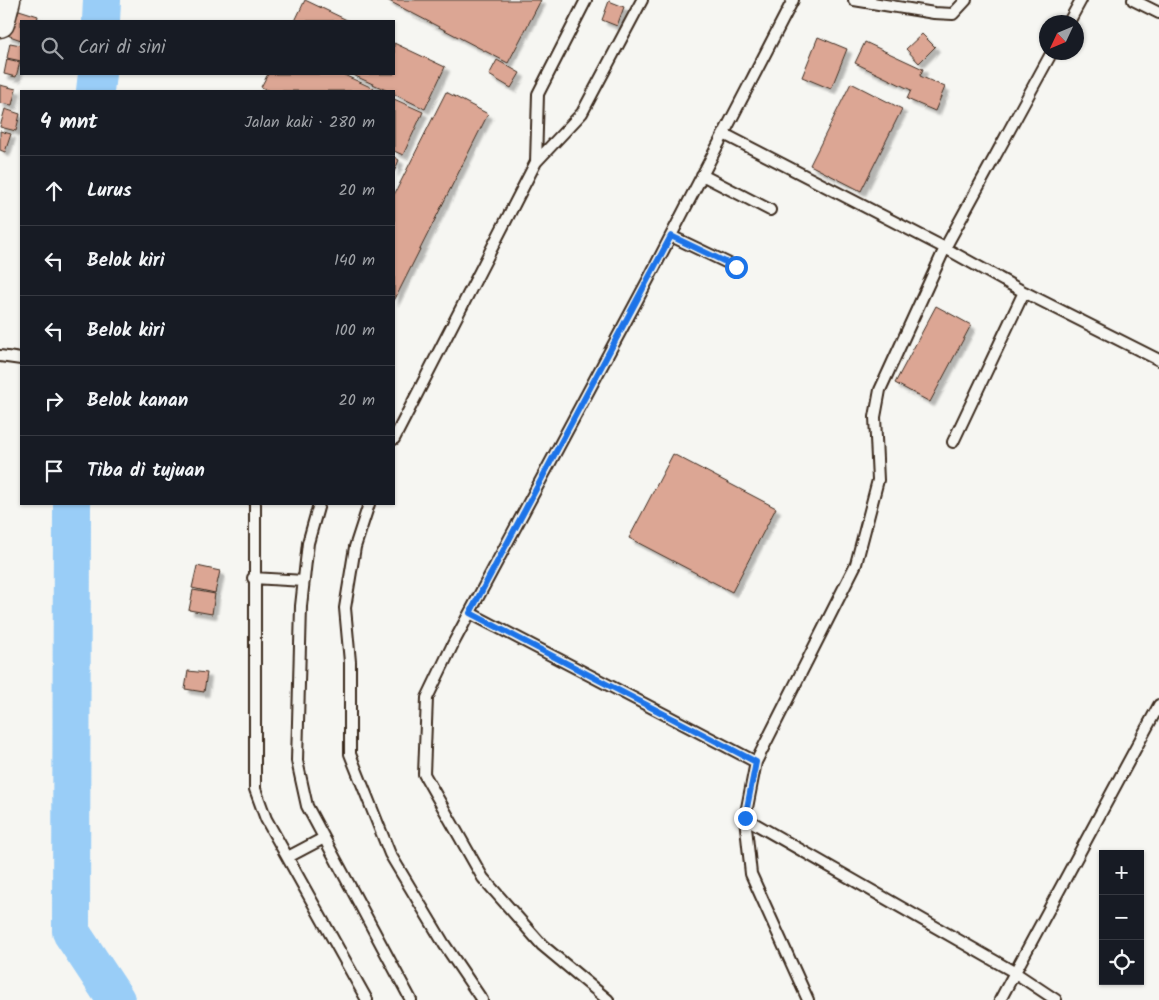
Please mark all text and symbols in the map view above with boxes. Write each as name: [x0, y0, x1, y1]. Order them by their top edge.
north arrow: [1039, 15, 1084, 60]
search box: [20, 20, 395, 75]
text: Cari di sini: [78, 33, 166, 63]
icon: search: [38, 34, 66, 62]
text: 4 mnt: [40, 106, 98, 139]
text: Jalan kaki · 280 m: [245, 110, 375, 135]
text: Lurus: [87, 176, 132, 206]
icon: ahead: [40, 177, 68, 205]
text: 20 m: [339, 178, 375, 203]
text: Belok kiri: [87, 246, 165, 276]
icon: left: [40, 247, 68, 275]
text: 140 m: [334, 248, 375, 273]
route start: [725, 256, 748, 279]
text: Belok kiri: [87, 316, 165, 346]
icon: left: [40, 317, 68, 345]
text: 100 m: [335, 318, 375, 343]
text: Belok kanan: [87, 386, 188, 416]
icon: right: [40, 387, 68, 415]
text: 20 m: [339, 388, 375, 413]
text: Tiba di tujuan: [87, 456, 205, 486]
icon: arrive: [40, 457, 68, 485]
route end: [734, 807, 757, 830]
map controls: [1099, 850, 1144, 985]
button: +: [1099, 850, 1144, 895]
button: −: [1099, 895, 1144, 940]
button: locate: [1099, 940, 1144, 985]

